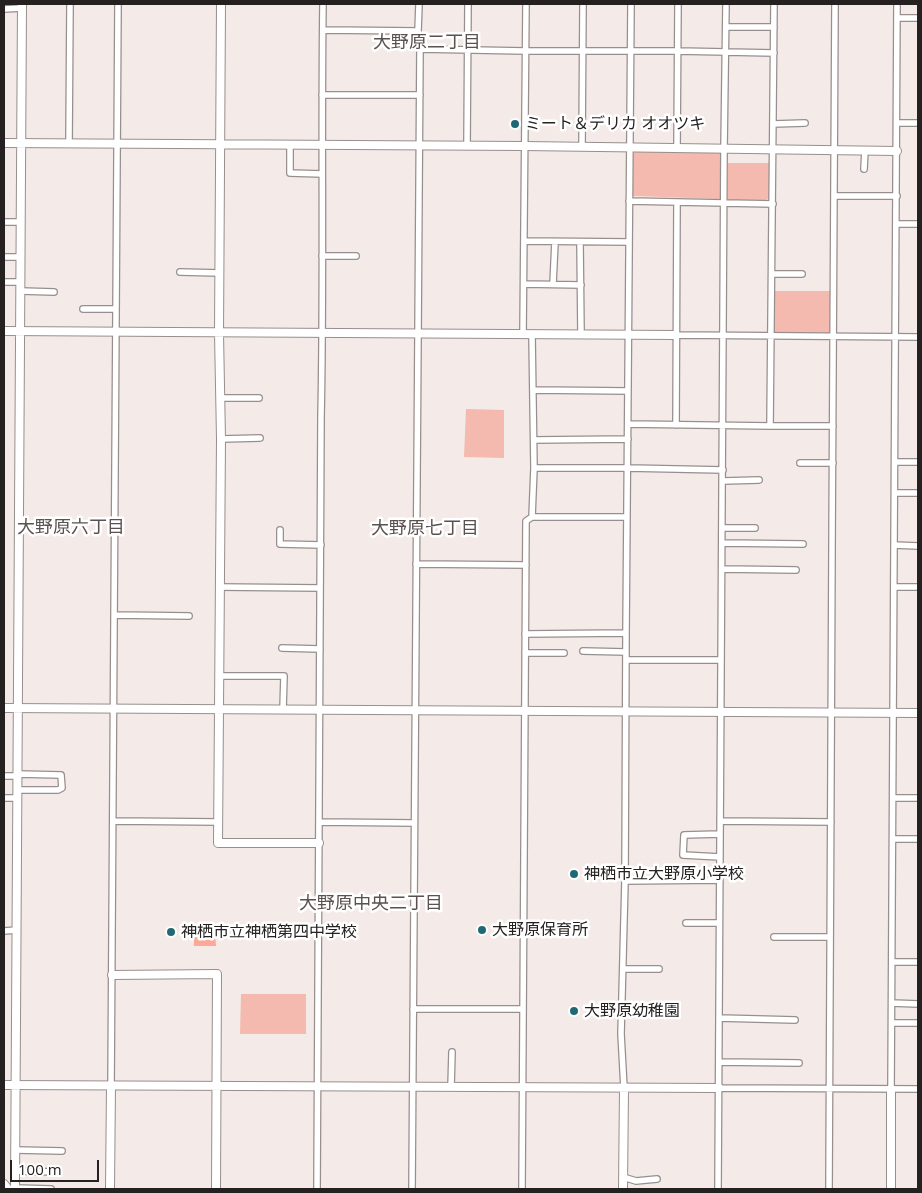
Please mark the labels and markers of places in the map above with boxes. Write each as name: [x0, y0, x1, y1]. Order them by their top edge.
place label: ミート＆デリカ オオツキ: [525, 114, 705, 134]
marker: ミート＆デリカ オオツキ: [509, 118, 521, 130]
place label: 神栖市立大野原小学校: [584, 864, 744, 884]
marker: 神栖市立大野原小学校: [568, 868, 580, 880]
place label: 大野原保育所: [492, 920, 588, 940]
place label: 神栖市立神栖第四中学校: [181, 922, 357, 942]
marker: 大野原保育所: [476, 924, 488, 936]
marker: 神栖市立神栖第四中学校: [165, 926, 177, 938]
place label: 大野原幼稚園: [584, 1001, 680, 1021]
marker: 大野原幼稚園: [568, 1005, 580, 1017]

